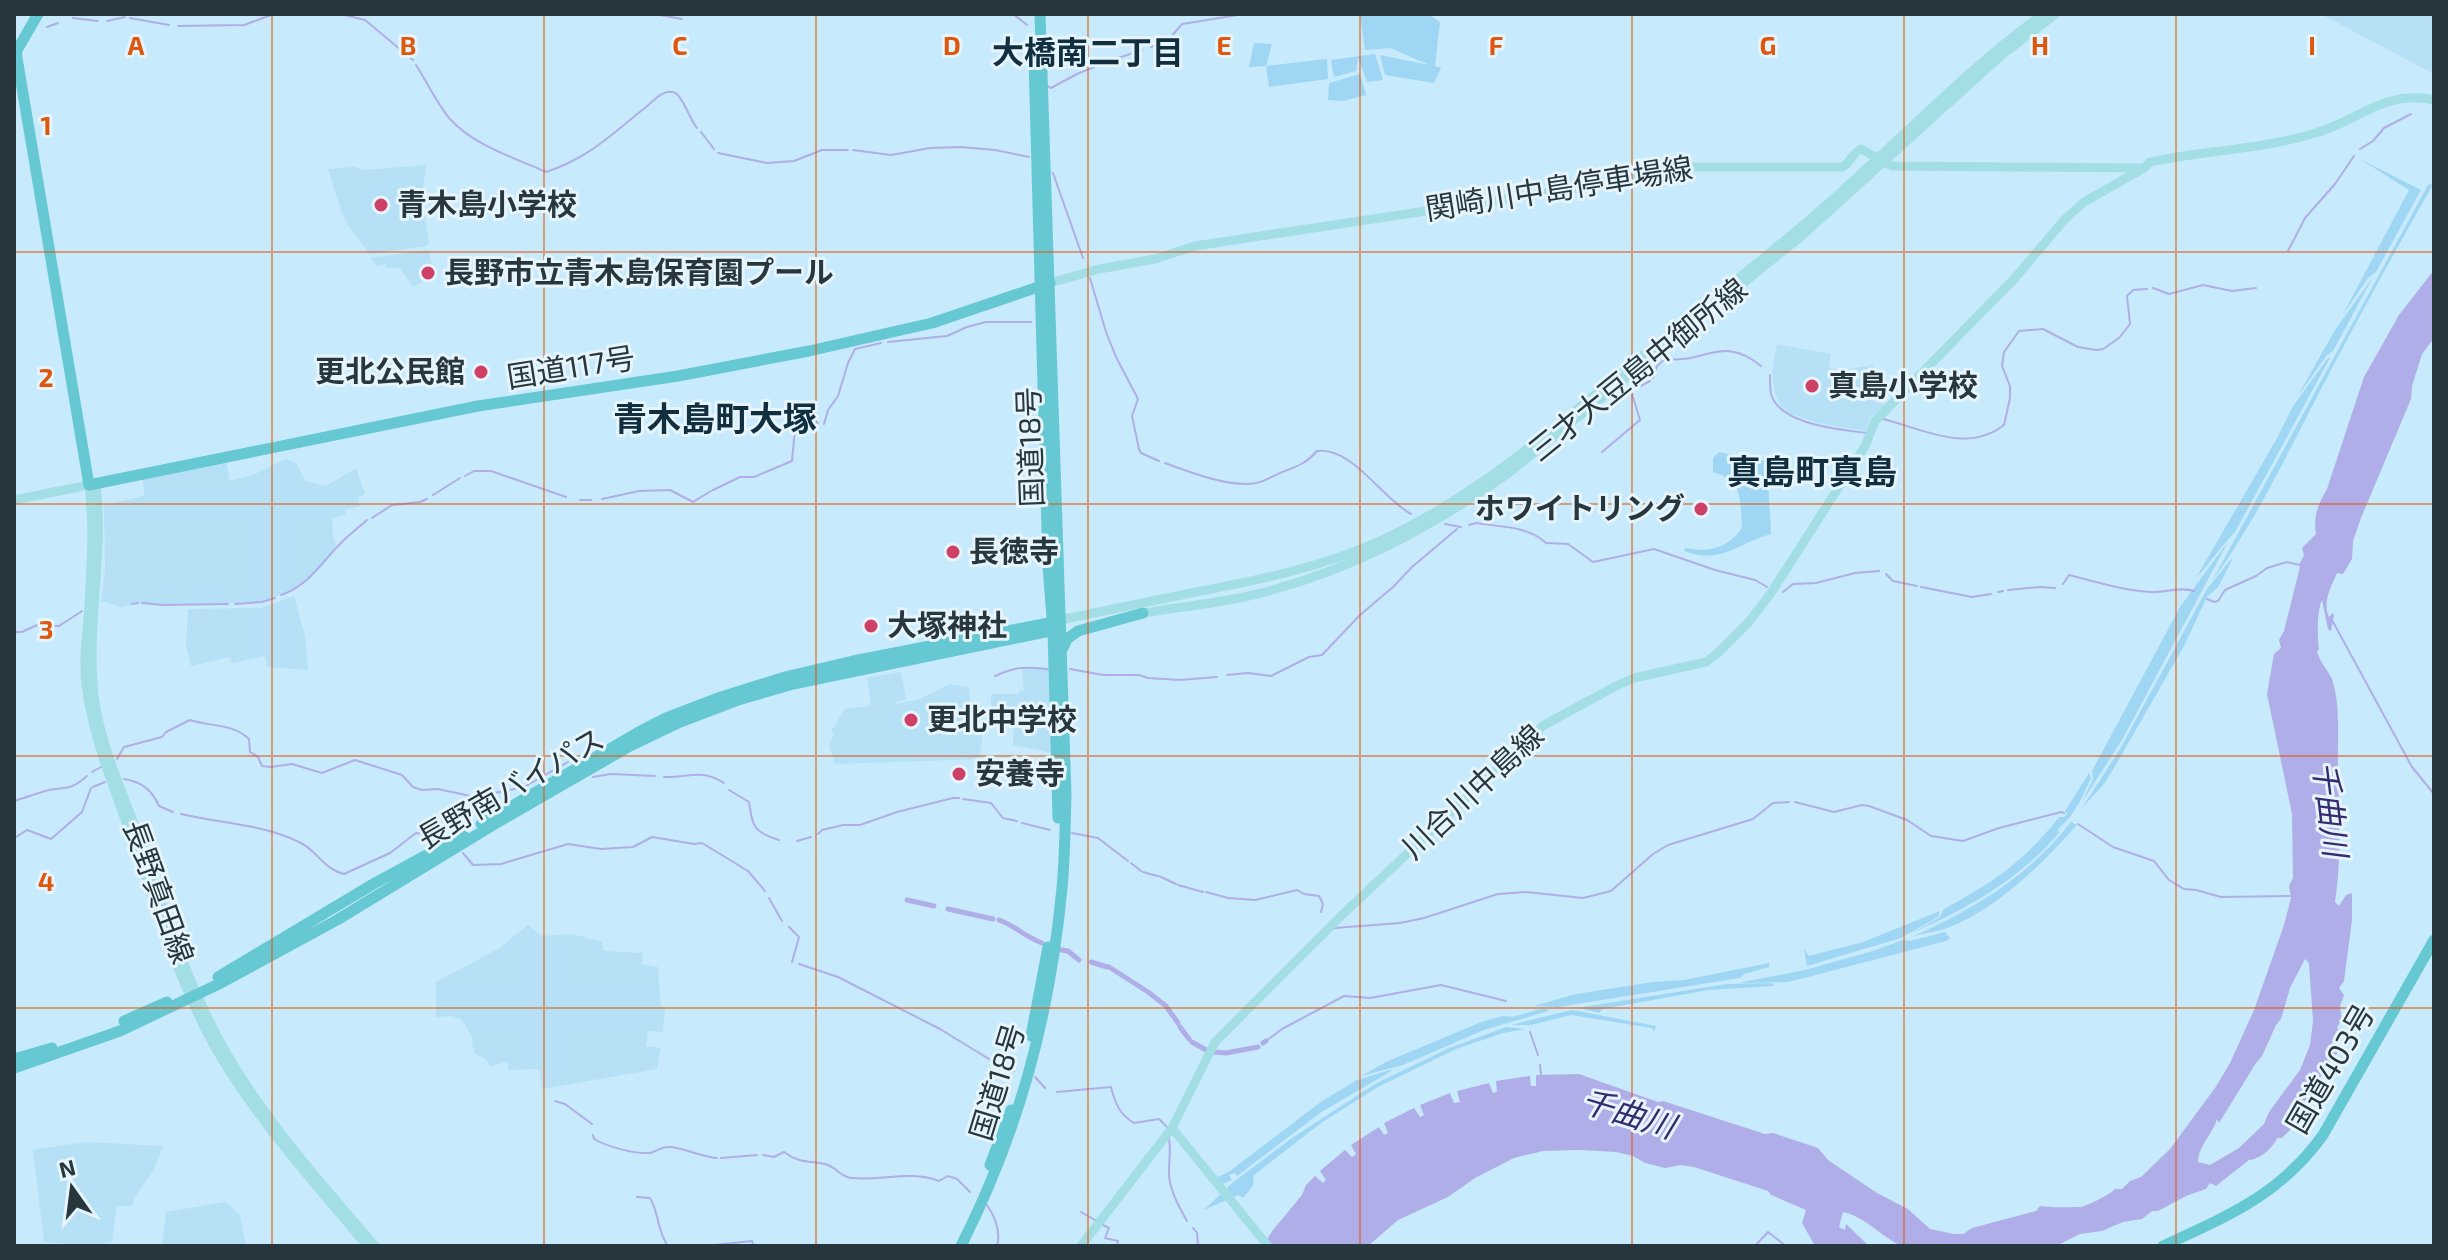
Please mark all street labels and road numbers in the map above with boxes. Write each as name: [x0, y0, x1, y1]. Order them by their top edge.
street label: 関崎川中島停車場線: [1423, 148, 1695, 226]
street label: 三才大豆島中御所線: [1520, 269, 1753, 467]
street label: 国道117号: [504, 338, 637, 394]
street label: 国道18号: [1009, 386, 1049, 508]
street label: 川合川中島線: [1394, 716, 1550, 865]
street label: 長野南バイパス: [410, 719, 610, 855]
street label: 長野真田線: [117, 815, 202, 968]
street label: 国道403号: [2278, 997, 2381, 1139]
street label: 国道18号: [961, 1019, 1031, 1144]

